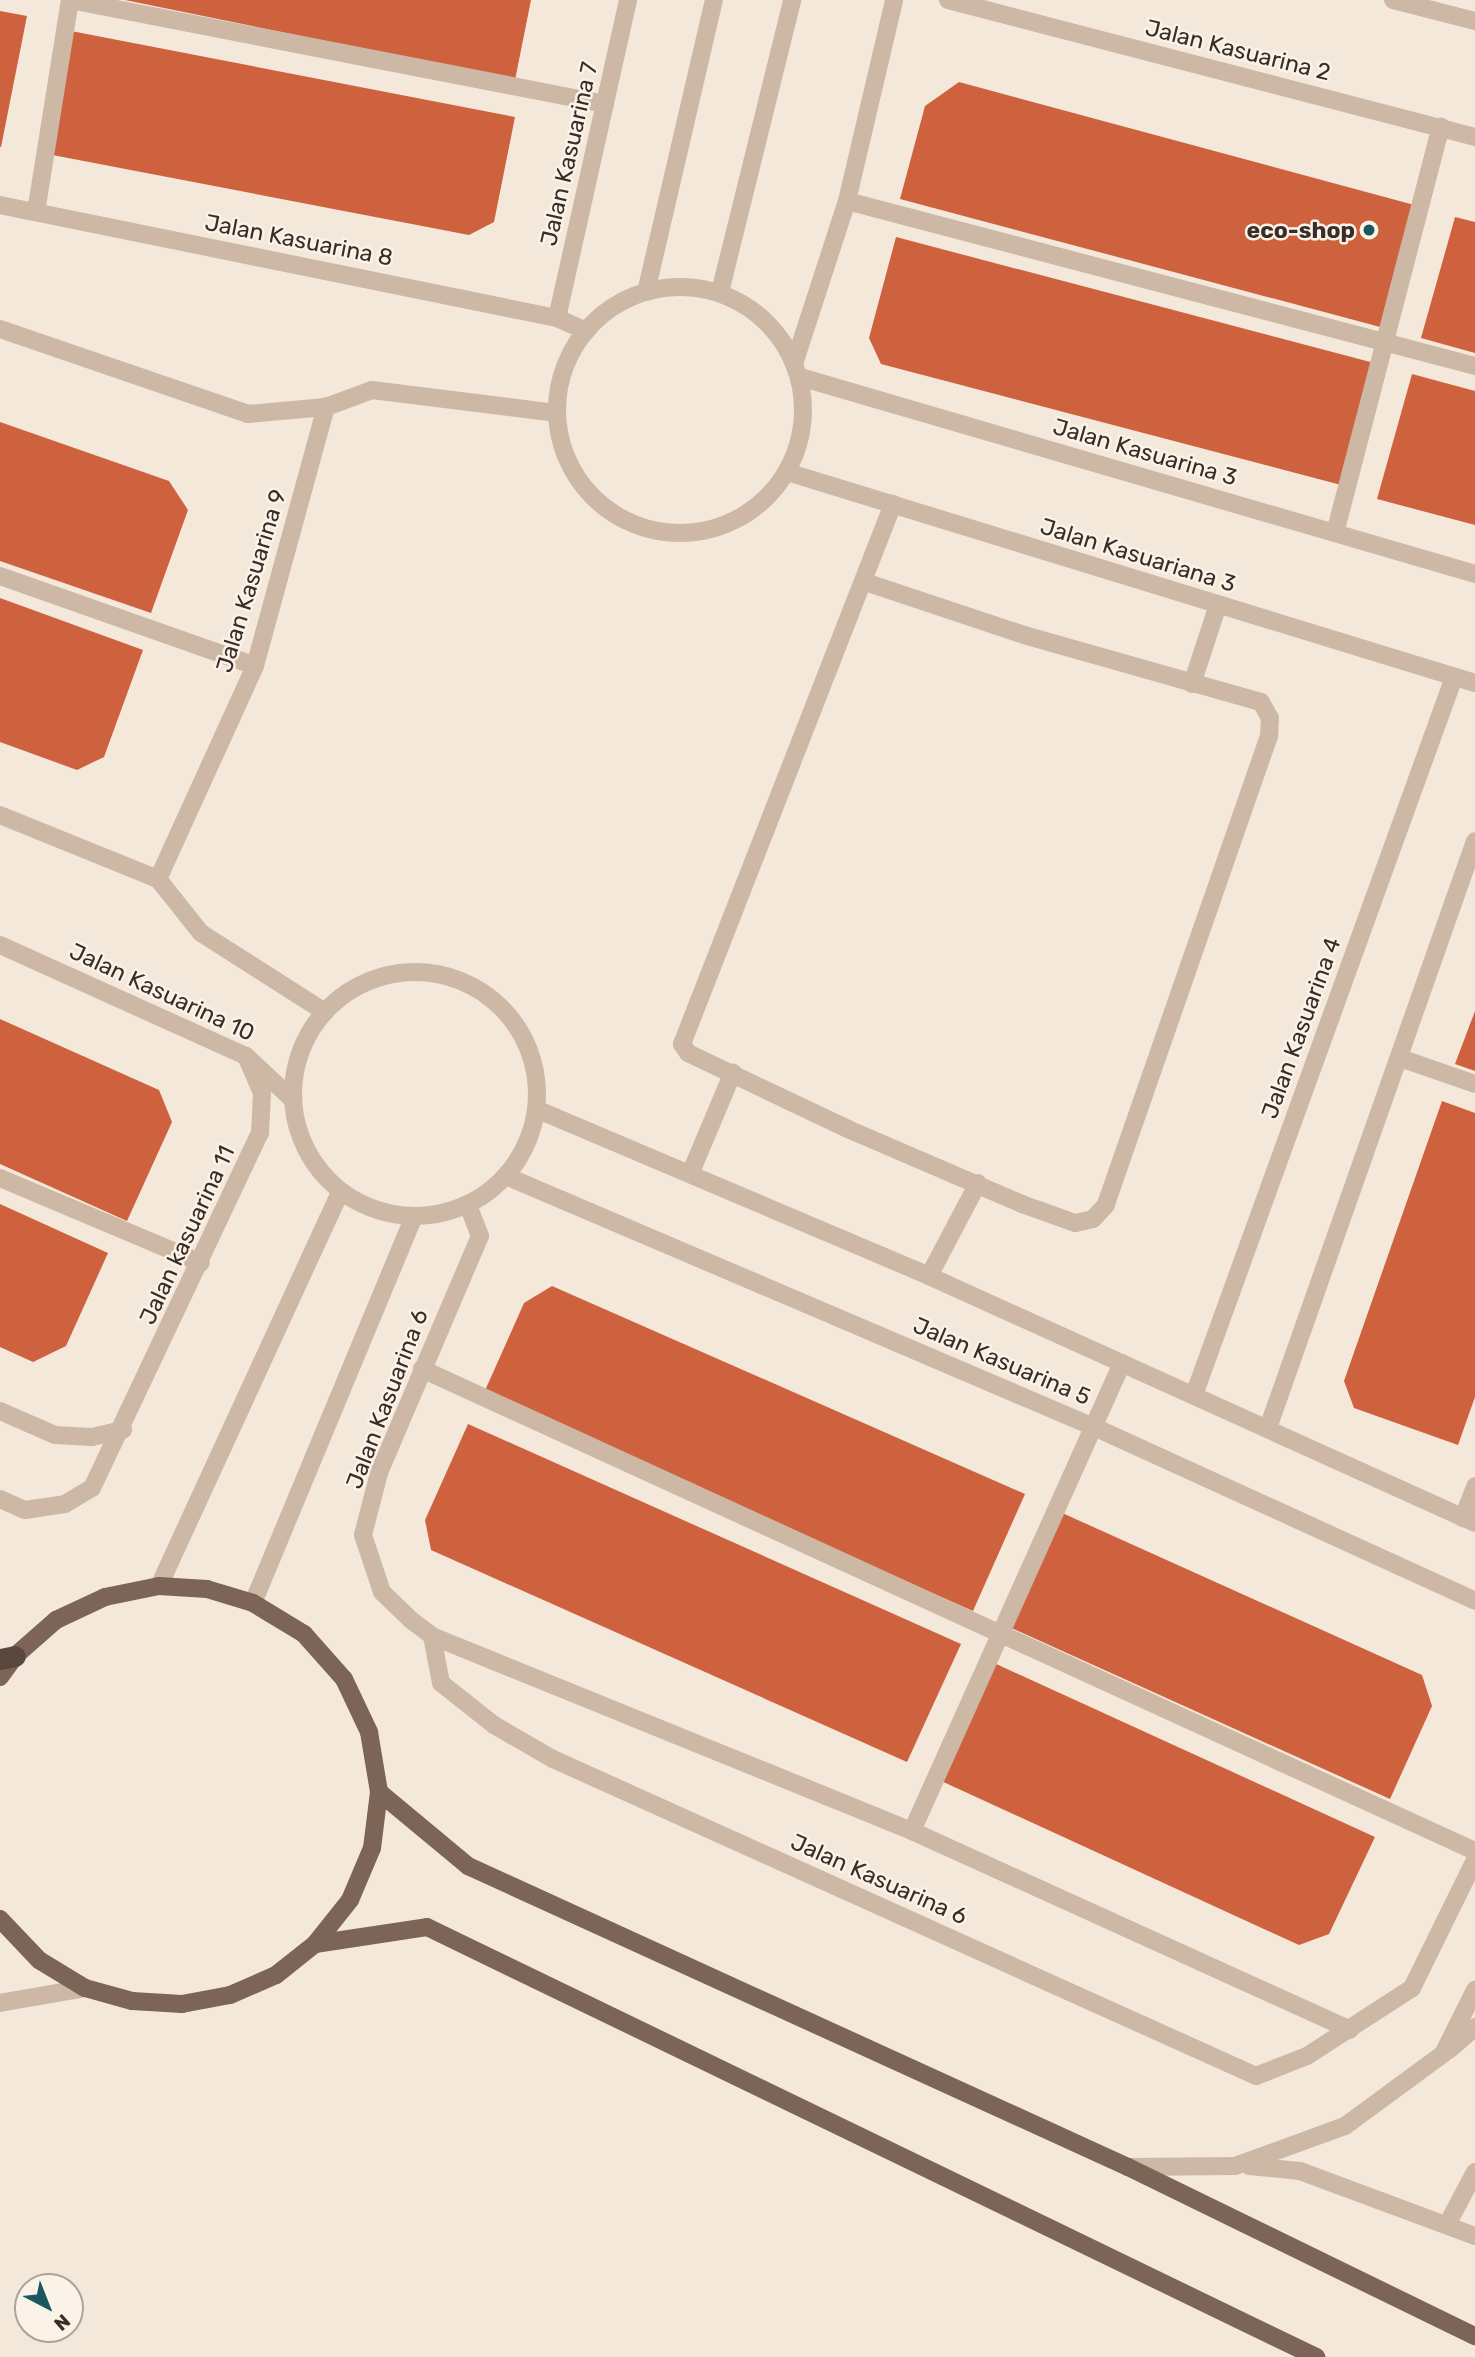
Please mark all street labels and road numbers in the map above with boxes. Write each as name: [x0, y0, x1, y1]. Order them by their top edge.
street label: Jalan Kasuarina 2: [1143, 14, 1333, 86]
street label: Jalan Kasuarina 7: [534, 59, 604, 249]
street label: Jalan Kasuarina 8: [203, 208, 395, 272]
street label: Jalan Kasuarina 3: [1050, 413, 1240, 491]
street label: Jalan Kasuarina 9: [210, 486, 292, 676]
street label: Jalan Kasuariana 3: [1037, 512, 1239, 598]
street label: Jalan Kasuarina 4: [1255, 934, 1347, 1122]
street label: Jalan Kasuarina 10: [65, 937, 259, 1047]
street label: Jalan kasuarina 11: [134, 1141, 240, 1329]
street label: Jalan Kasuarina 6: [340, 1305, 434, 1493]
street label: Jalan Kasuarina 5: [909, 1311, 1095, 1411]
street label: Jalan Kasuarina 6: [787, 1828, 971, 1930]

